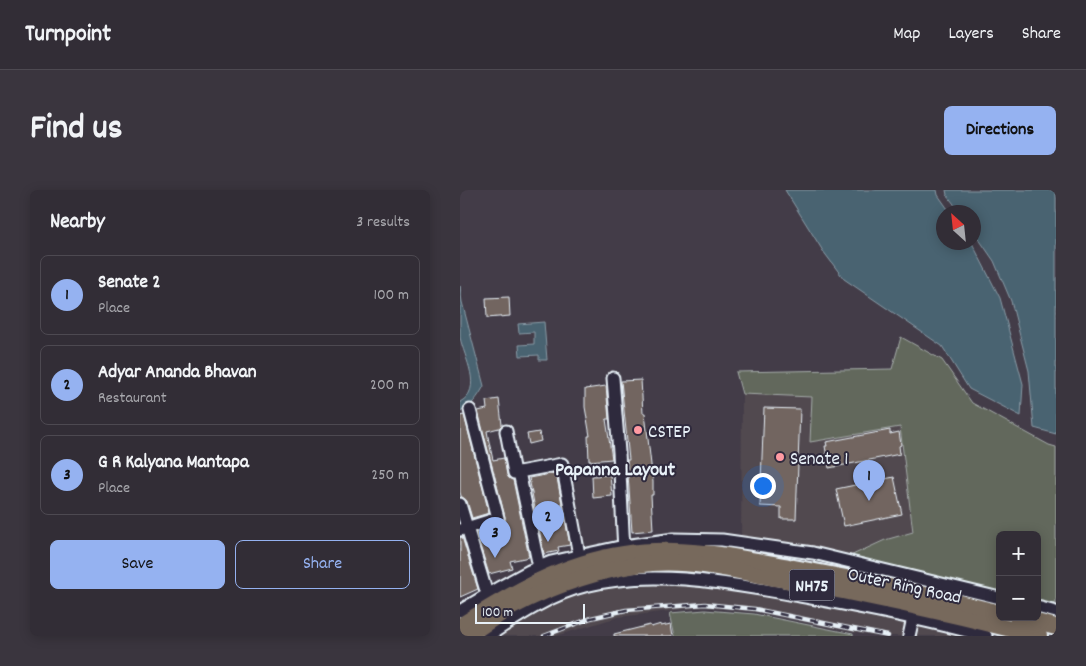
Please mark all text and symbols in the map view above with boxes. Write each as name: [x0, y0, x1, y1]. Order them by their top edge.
text: Turnpoint: [25, 18, 111, 52]
text: Map: [893, 22, 920, 47]
text: Layers: [948, 22, 994, 47]
text: Share: [1022, 22, 1061, 47]
text: Find us: [30, 105, 122, 155]
button: Directions: [944, 106, 1056, 155]
north arrow: [936, 205, 981, 250]
text: Nearby: [50, 208, 105, 238]
text: 3 results: [356, 211, 410, 234]
text: Senate 2: [98, 270, 160, 297]
text: 1: [65, 284, 69, 307]
text: 100 m: [373, 284, 409, 307]
text: Place: [98, 297, 130, 320]
text: Adyar Ananda Bhavan: [98, 360, 257, 387]
text: 2: [64, 374, 71, 397]
text: 200 m: [370, 374, 409, 397]
text: Restaurant: [98, 387, 167, 410]
place label: CSTEP: [648, 420, 691, 447]
marker: CSTEP: [632, 424, 644, 436]
place label: Senate 1: [790, 447, 848, 474]
text: G R Kalyana Mantapa: [98, 450, 249, 477]
marker: Senate 1: [774, 451, 786, 463]
district label: Papanna Layout: [555, 457, 676, 485]
pin: 1: [853, 460, 885, 501]
text: 3: [63, 464, 71, 487]
text: 250 m: [371, 464, 409, 487]
your location: [750, 473, 776, 499]
text: Place: [98, 477, 130, 500]
pin: 2: [532, 501, 564, 542]
pin: 3: [479, 517, 511, 558]
map controls: [996, 531, 1041, 621]
button: +: [996, 531, 1041, 576]
button: Save: [50, 540, 225, 589]
button: Share: [235, 540, 410, 589]
street label: Outer Ring Road: [845, 562, 964, 613]
road number: NH75: [790, 570, 834, 600]
button: −: [996, 576, 1041, 621]
scale bar: [475, 601, 585, 624]
text: 100 m: [482, 603, 513, 623]

